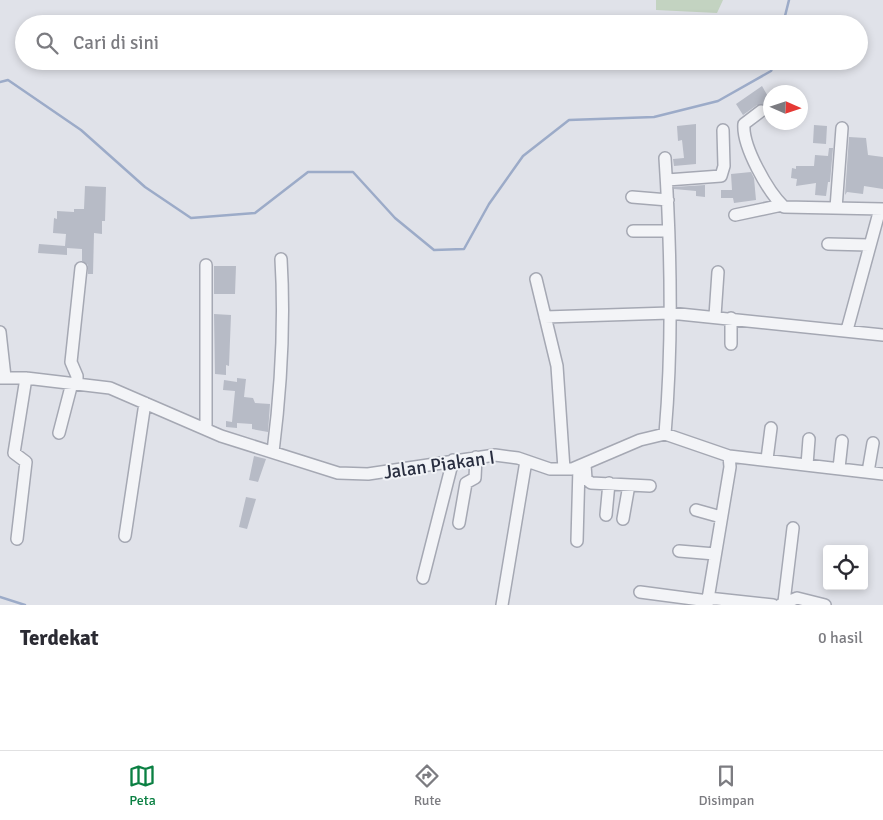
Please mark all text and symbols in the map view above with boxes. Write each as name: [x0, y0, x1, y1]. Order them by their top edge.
search box: [15, 15, 868, 70]
icon: search: [33, 29, 61, 57]
text: Cari di sini: [73, 31, 159, 55]
north arrow: [763, 85, 808, 130]
street label: Jalan Piakan I: [382, 445, 496, 485]
map controls: [823, 545, 868, 590]
button: locate: [823, 545, 868, 590]
text: Terdekat: [20, 625, 99, 651]
text: 0 hasil: [818, 628, 863, 648]
tab: Peta: [128, 762, 156, 809]
tab: Rute: [413, 762, 441, 809]
tab: Disimpan: [698, 762, 755, 809]

